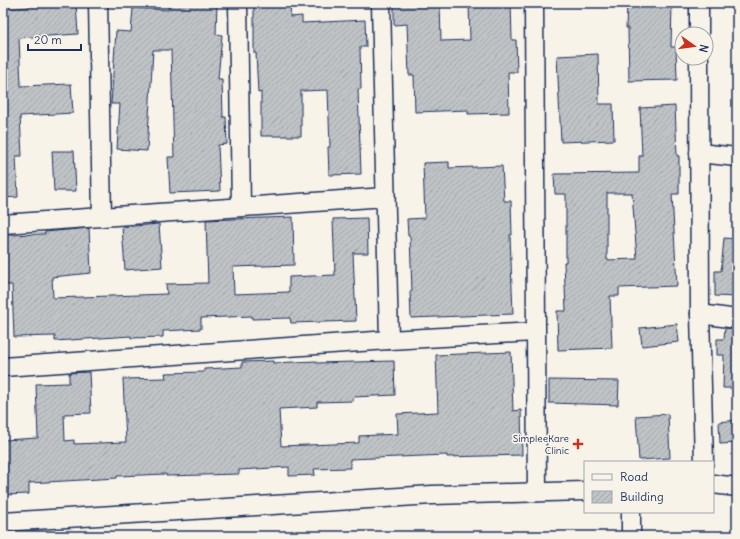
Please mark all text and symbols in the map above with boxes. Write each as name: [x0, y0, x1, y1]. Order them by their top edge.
scale bar: [28, 26, 81, 52]
north arrow: [674, 26, 714, 66]
text: 20 m: [34, 32, 62, 47]
text: N: [696, 43, 711, 54]
place label: SimpleeKare Clinic: [513, 432, 569, 457]
marker: SimpleeKare Clinic: [572, 438, 584, 450]
legend: [584, 461, 714, 513]
text: Road: [620, 469, 648, 484]
text: Building: [620, 489, 664, 504]

